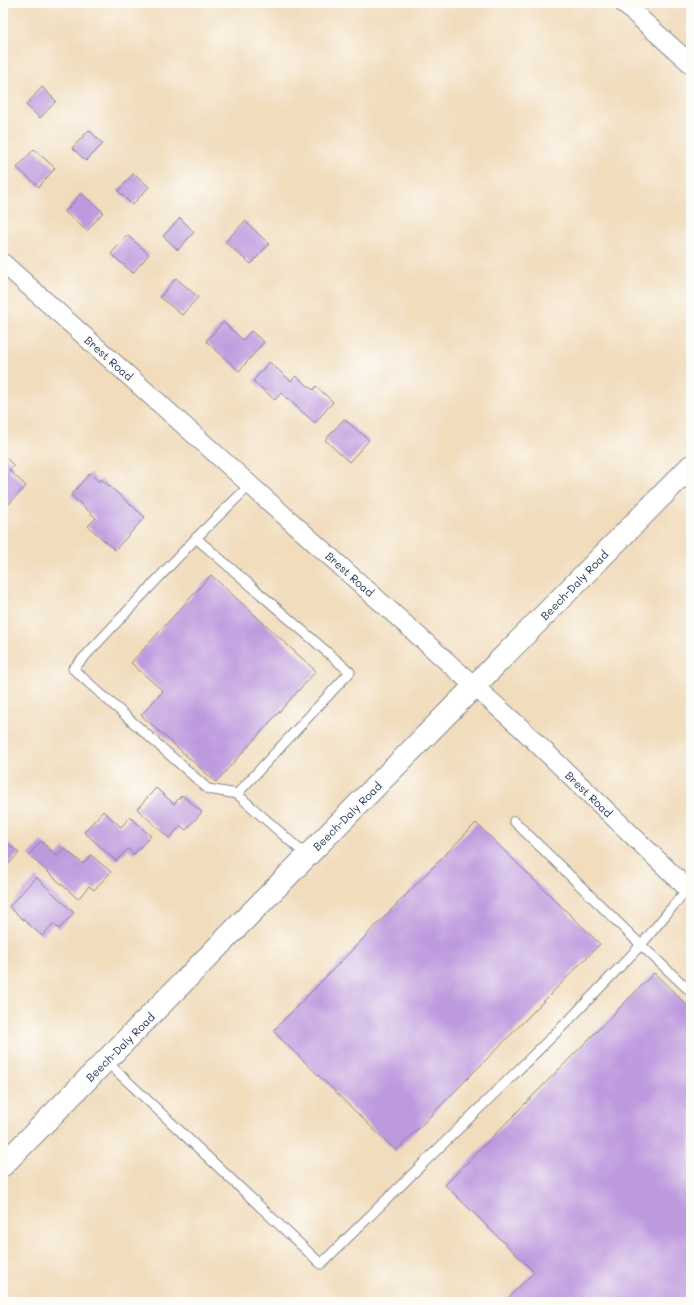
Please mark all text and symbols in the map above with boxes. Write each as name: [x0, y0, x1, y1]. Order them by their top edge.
street label: Brest Road: [82, 332, 136, 384]
street label: Beech-Daly Road: [537, 547, 611, 623]
street label: Brest Road: [323, 548, 377, 600]
street label: Brest Road: [562, 768, 616, 820]
street label: Beech-Daly Road: [309, 778, 385, 854]
street label: Beech-Daly Road: [82, 1009, 158, 1085]

